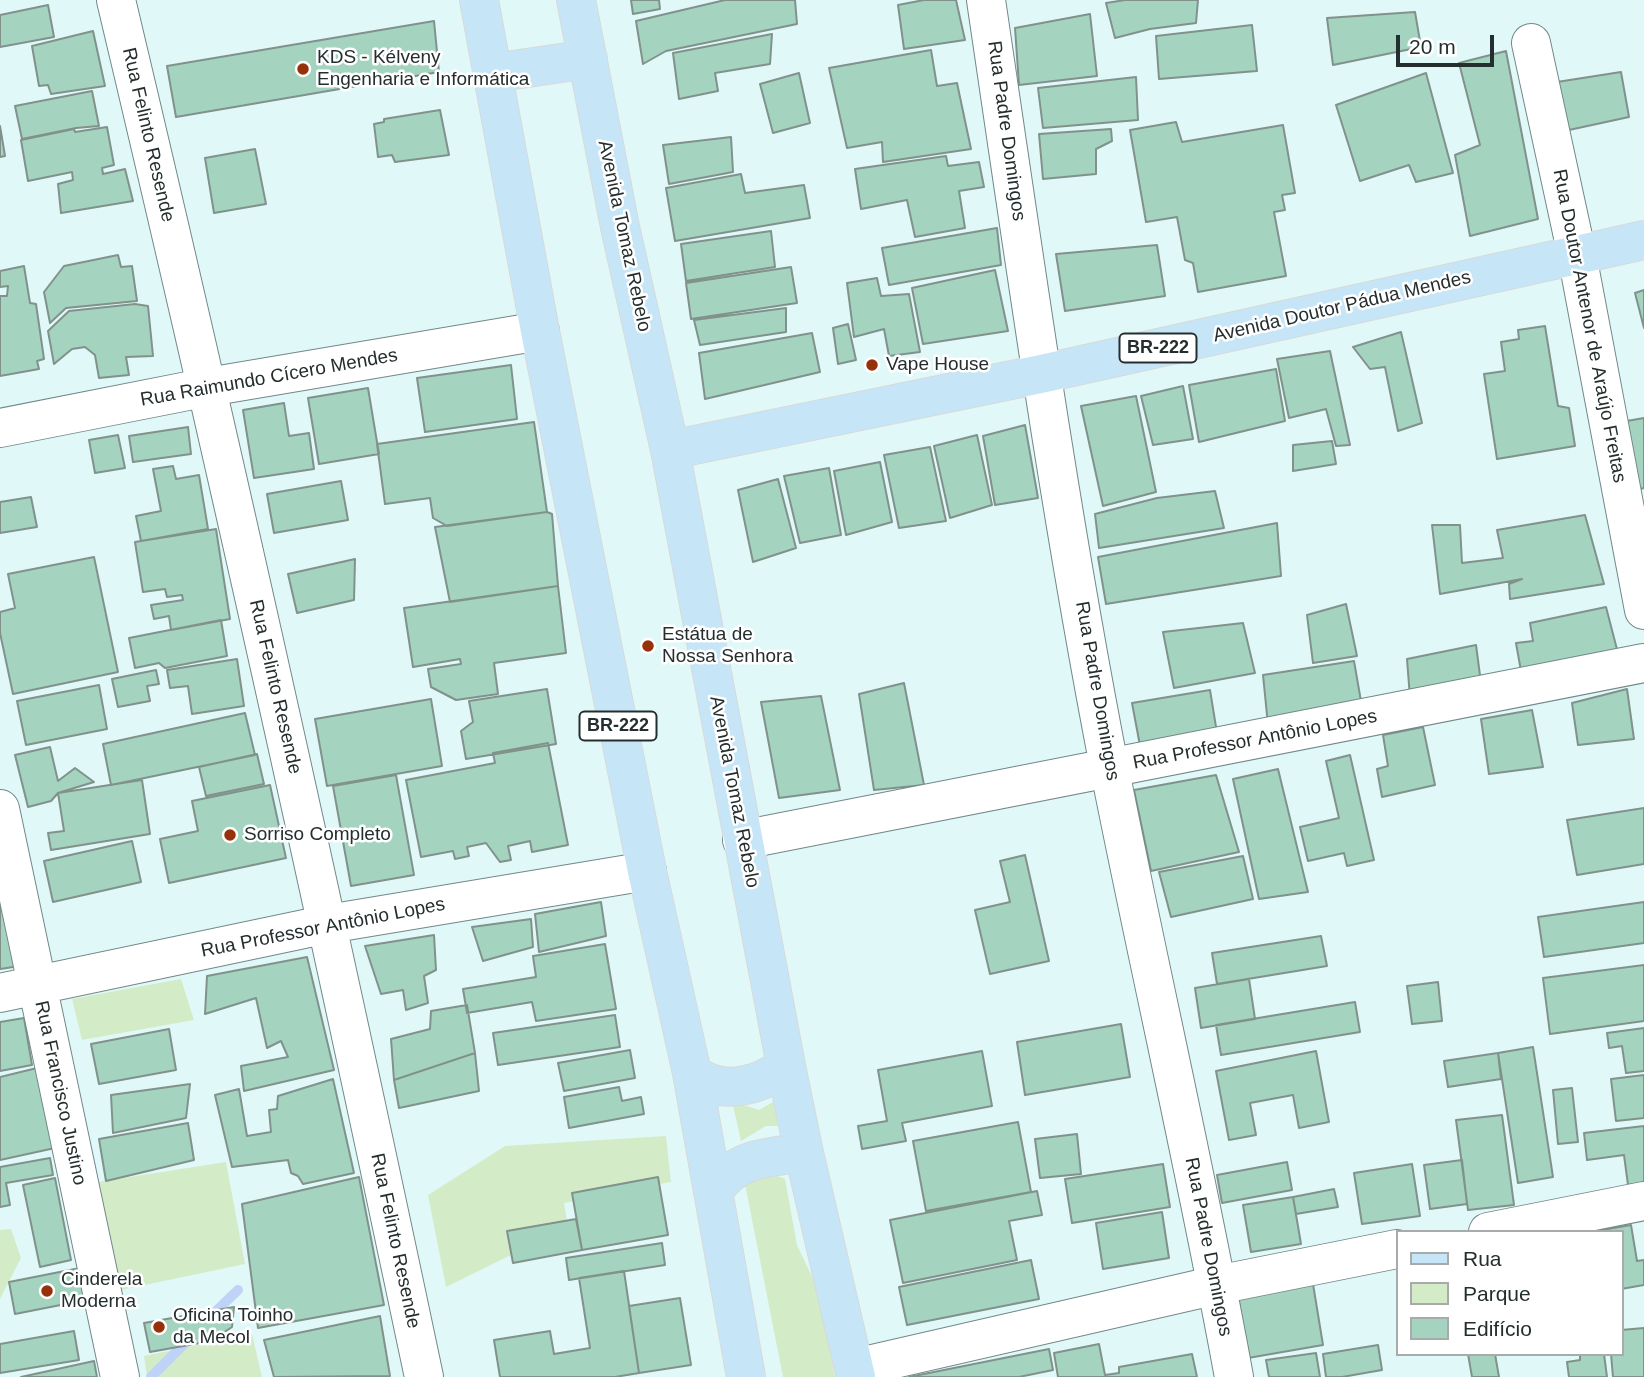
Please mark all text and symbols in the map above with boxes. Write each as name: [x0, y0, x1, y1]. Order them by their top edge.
scale bar: [1399, 21, 1497, 65]
text: 20 m: [1409, 35, 1456, 58]
street label: Rua Padre Domingos: [982, 39, 1030, 223]
street label: Rua Felinto Resende: [117, 45, 179, 225]
place label: KDS - Kélveny Engenharia e Informática: [317, 47, 529, 91]
marker: KDS - Kélveny Engenharia e Informática: [295, 61, 311, 77]
street label: Avenida Tomaz Rebelo: [593, 138, 655, 334]
street label: Rua Doutor Antenor de Araújo Freitas: [1547, 167, 1631, 485]
street label: Avenida Doutor Pádua Mendes: [1211, 266, 1473, 348]
road number: BR-222: [1120, 334, 1196, 362]
street label: Rua Raimundo Cícero Mendes: [139, 344, 399, 412]
place label: Vape House: [886, 354, 989, 376]
marker: Vape House: [864, 357, 880, 373]
street label: Rua Felinto Resende: [244, 597, 306, 777]
street label: Rua Padre Domingos: [1070, 600, 1124, 782]
place label: Estátua de Nossa Senhora: [662, 624, 793, 668]
marker: Estátua de Nossa Senhora: [640, 638, 656, 654]
street label: Avenida Tomaz Rebelo: [704, 694, 764, 890]
street label: Rua Professor Antônio Lopes: [1131, 705, 1379, 775]
road number: BR-222: [580, 712, 656, 740]
place label: Sorriso Completo: [244, 824, 391, 846]
marker: Sorriso Completo: [222, 827, 238, 843]
street label: Rua Professor Antônio Lopes: [199, 893, 447, 963]
street label: Rua Francisco Justino: [29, 999, 91, 1187]
street label: Rua Felinto Resende: [365, 1151, 425, 1331]
street label: Rua Padre Domingos: [1179, 1156, 1237, 1338]
legend: [1396, 1230, 1623, 1356]
text: Rua: [1463, 1247, 1502, 1270]
place label: Cinderela Moderna: [61, 1269, 142, 1313]
text: Parque: [1463, 1282, 1531, 1305]
marker: Cinderela Moderna: [39, 1283, 55, 1299]
place label: Oficina Toinho da Mecol: [173, 1305, 293, 1349]
text: Edifício: [1463, 1317, 1532, 1340]
marker: Oficina Toinho da Mecol: [151, 1319, 167, 1335]

